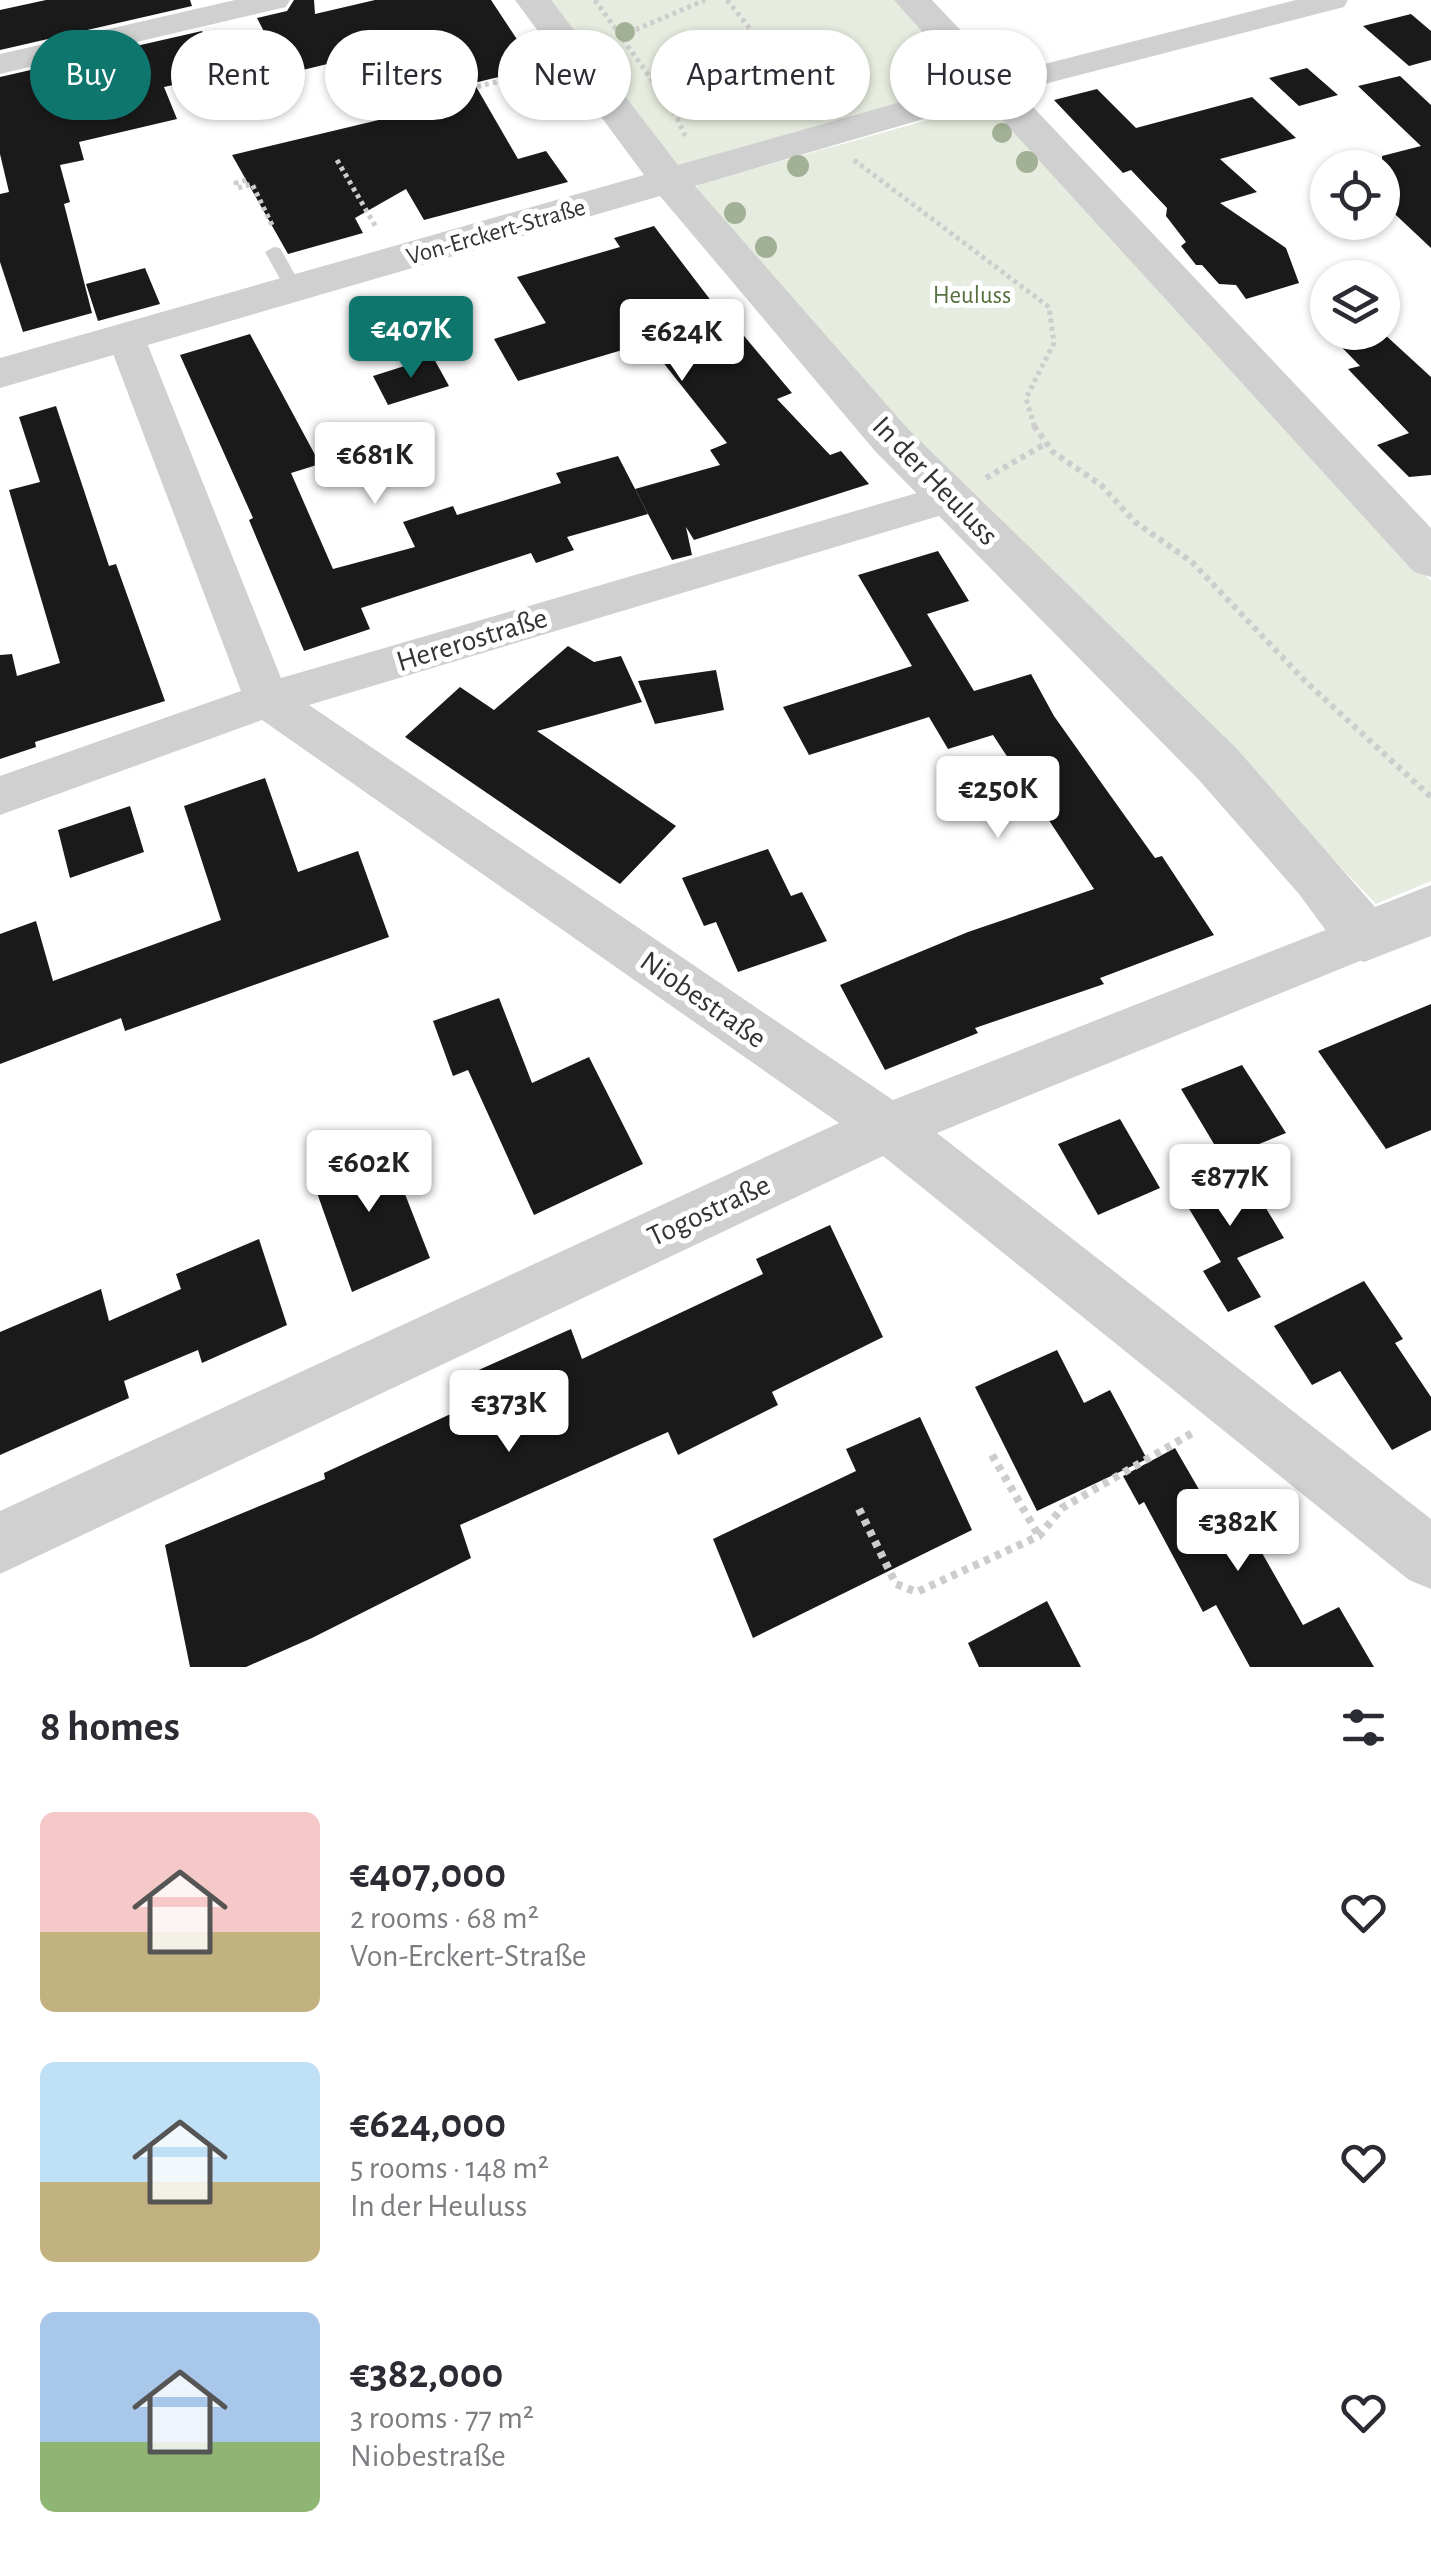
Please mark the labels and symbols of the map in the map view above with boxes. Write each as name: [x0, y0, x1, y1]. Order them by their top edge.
street label: Von-Erckert-Straße: [404, 195, 588, 269]
park label: Heuluss: [933, 283, 1011, 308]
pin: €407K: [341, 296, 481, 381]
pin: €624K: [612, 299, 752, 384]
street label: In der Heuluss: [867, 411, 1003, 551]
pin: €681K: [305, 422, 445, 507]
street label: Hererostraße: [393, 603, 551, 677]
pin: €250K: [928, 756, 1068, 841]
street label: Niobestraße: [635, 946, 771, 1054]
pin: €602K: [299, 1130, 439, 1215]
pin: €877K: [1160, 1144, 1300, 1229]
street label: Togostraße: [643, 1170, 775, 1252]
pin: €373K: [439, 1370, 579, 1455]
pin: €382K: [1168, 1489, 1308, 1574]

